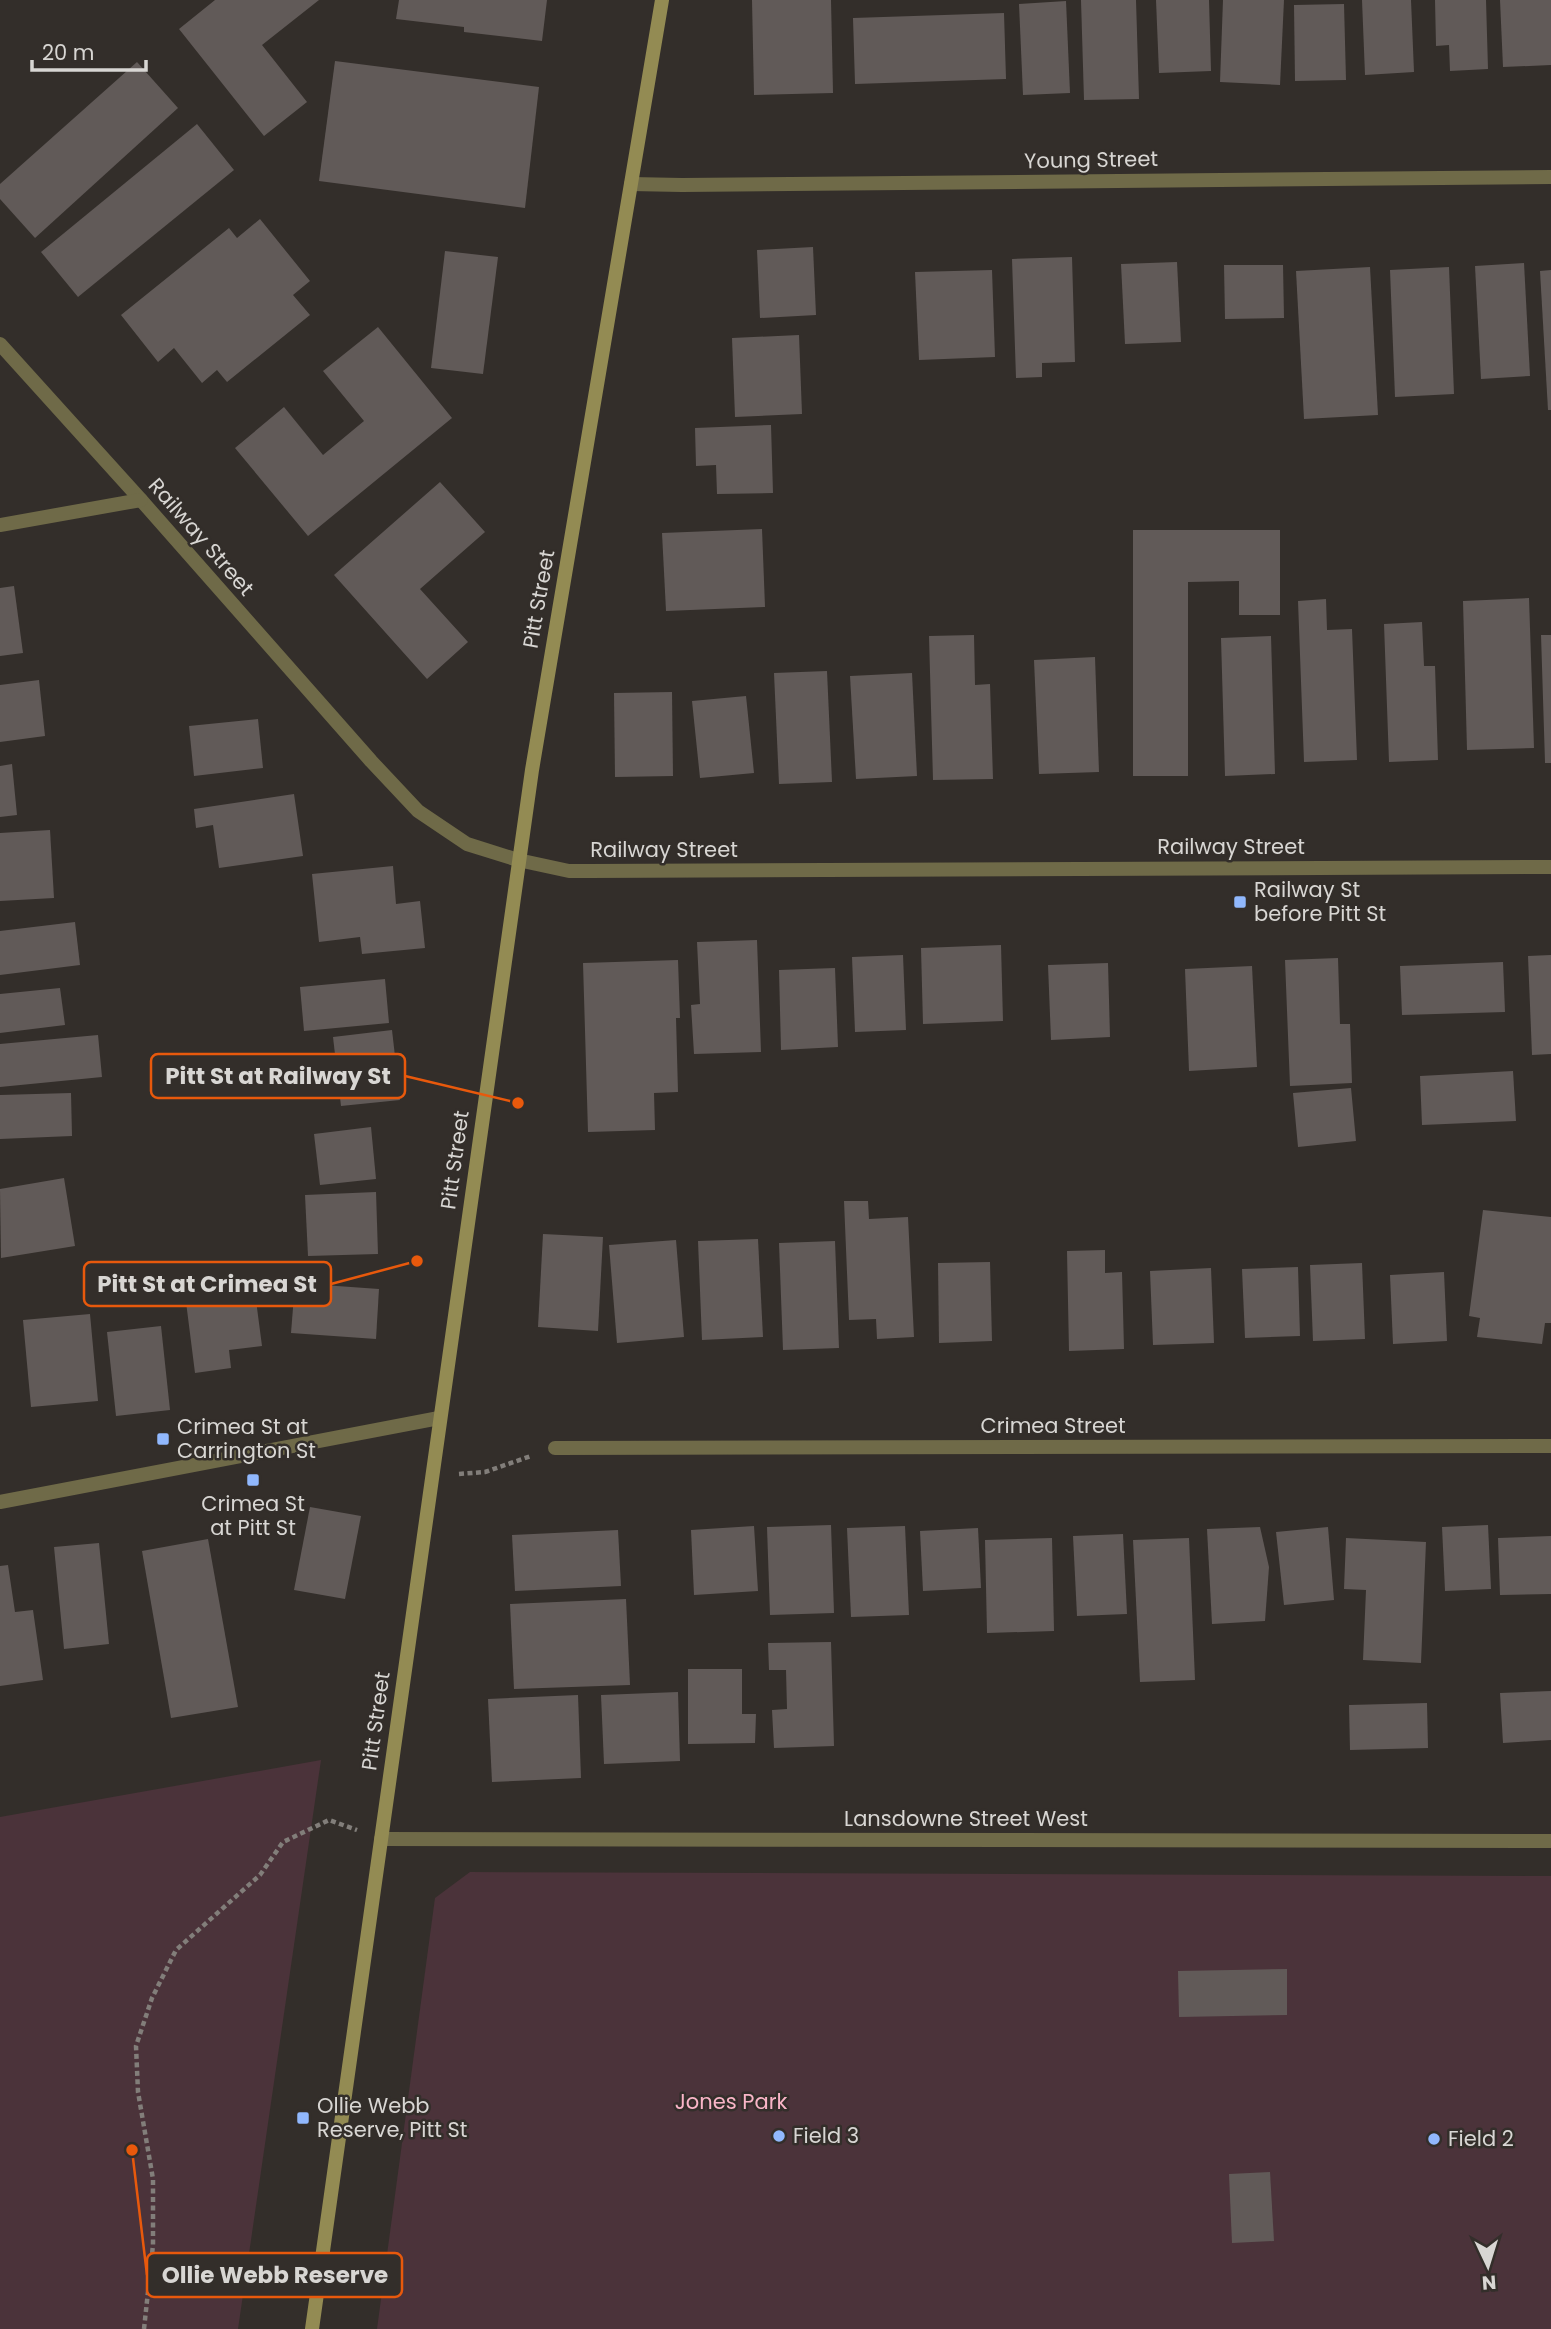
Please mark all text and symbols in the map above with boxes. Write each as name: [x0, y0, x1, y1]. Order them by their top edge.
scale bar: [32, 28, 145, 72]
text: 20 m: [42, 38, 95, 67]
street label: Young Street: [1024, 144, 1158, 175]
street label: Railway Street: [142, 471, 261, 602]
street label: Pitt Street: [516, 547, 561, 651]
street label: Railway Street: [1157, 832, 1305, 861]
street label: Railway Street: [590, 835, 738, 864]
place label: Railway St before Pitt St: [1254, 875, 1386, 928]
marker: Railway St before Pitt St: [1232, 894, 1248, 910]
callout: Pitt St at Railway St: [151, 1054, 405, 1098]
text: Pitt St at Railway St: [165, 1060, 391, 1092]
street label: Pitt Street: [433, 1109, 476, 1211]
callout: Pitt St at Crimea St: [84, 1262, 331, 1306]
text: Pitt St at Crimea St: [97, 1268, 317, 1300]
street label: Crimea Street: [980, 1411, 1126, 1440]
place label: Crimea St at Carrington St: [177, 1412, 316, 1465]
marker: Crimea St at Carrington St: [155, 1431, 171, 1447]
marker: Crimea St at Pitt St: [245, 1472, 261, 1488]
place label: Crimea St at Pitt St: [201, 1489, 305, 1542]
street label: Pitt Street: [354, 1670, 397, 1772]
street label: Lansdowne Street West: [844, 1804, 1088, 1833]
park label: Jones Park: [675, 2087, 787, 2116]
place label: Ollie Webb Reserve, Pitt St: [317, 2091, 467, 2144]
marker: Ollie Webb Reserve, Pitt St: [295, 2110, 311, 2126]
place label: Field 3: [793, 2121, 859, 2150]
place label: Field 2: [1448, 2124, 1514, 2153]
marker: Field 3: [771, 2128, 787, 2144]
marker: Field 2: [1426, 2131, 1442, 2147]
north arrow: [1453, 2231, 1523, 2301]
callout: Ollie Webb Reserve: [147, 2253, 402, 2297]
text: Ollie Webb Reserve: [162, 2259, 388, 2291]
text: N: [1481, 2268, 1497, 2296]

